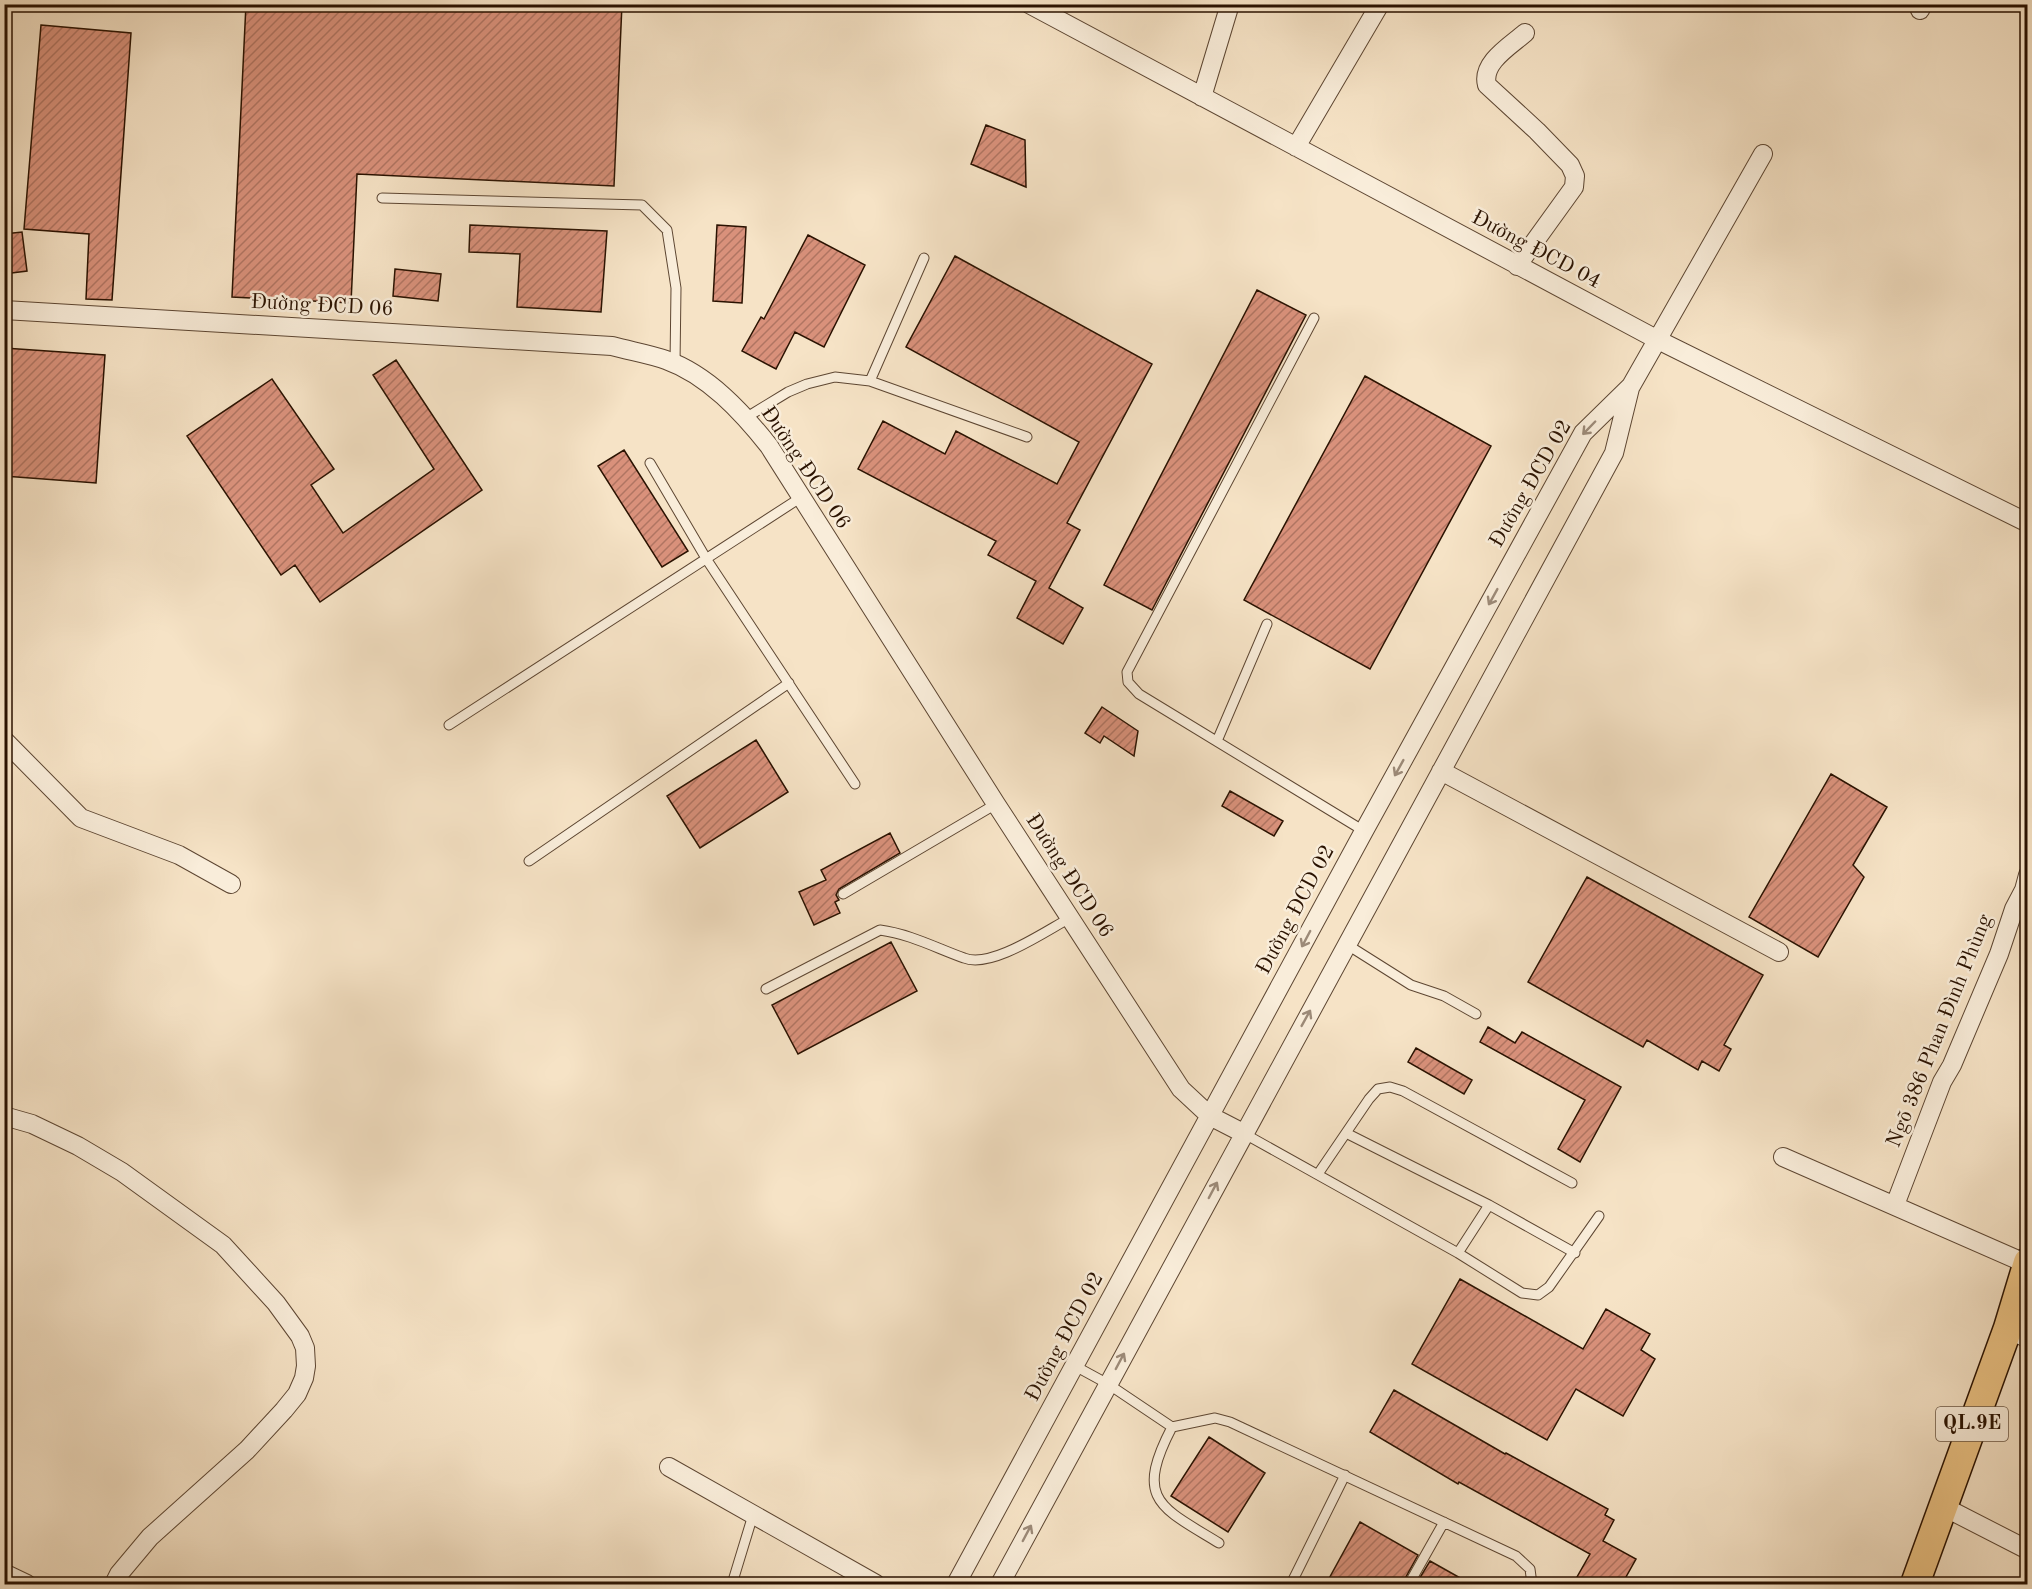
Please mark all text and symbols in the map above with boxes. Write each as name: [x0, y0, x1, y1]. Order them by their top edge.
street label: Đường ĐCD 04: [1468, 207, 1604, 293]
street label: Đường ĐCD 06: [250, 292, 394, 320]
street label: Đường ĐCD 06: [756, 403, 854, 533]
street label: Đường ĐCD 02: [1486, 417, 1576, 551]
one-way arrow: [1582, 420, 1597, 435]
one-way arrow: [1487, 588, 1499, 605]
one-way arrow: [1393, 758, 1404, 776]
street label: Đường ĐCD 06: [1021, 810, 1117, 942]
street label: Đường ĐCD 02: [1253, 842, 1339, 978]
street label: Ngõ 386 Phan Đình Phùng: [1884, 911, 1997, 1151]
one-way arrow: [1300, 930, 1312, 947]
one-way arrow: [1301, 1010, 1312, 1028]
one-way arrow: [1207, 1182, 1219, 1199]
street label: Đường ĐCD 02: [1022, 1269, 1108, 1405]
one-way arrow: [1115, 1353, 1126, 1371]
road number: QL.9E: [1936, 1407, 2008, 1441]
one-way arrow: [1021, 1525, 1033, 1542]

